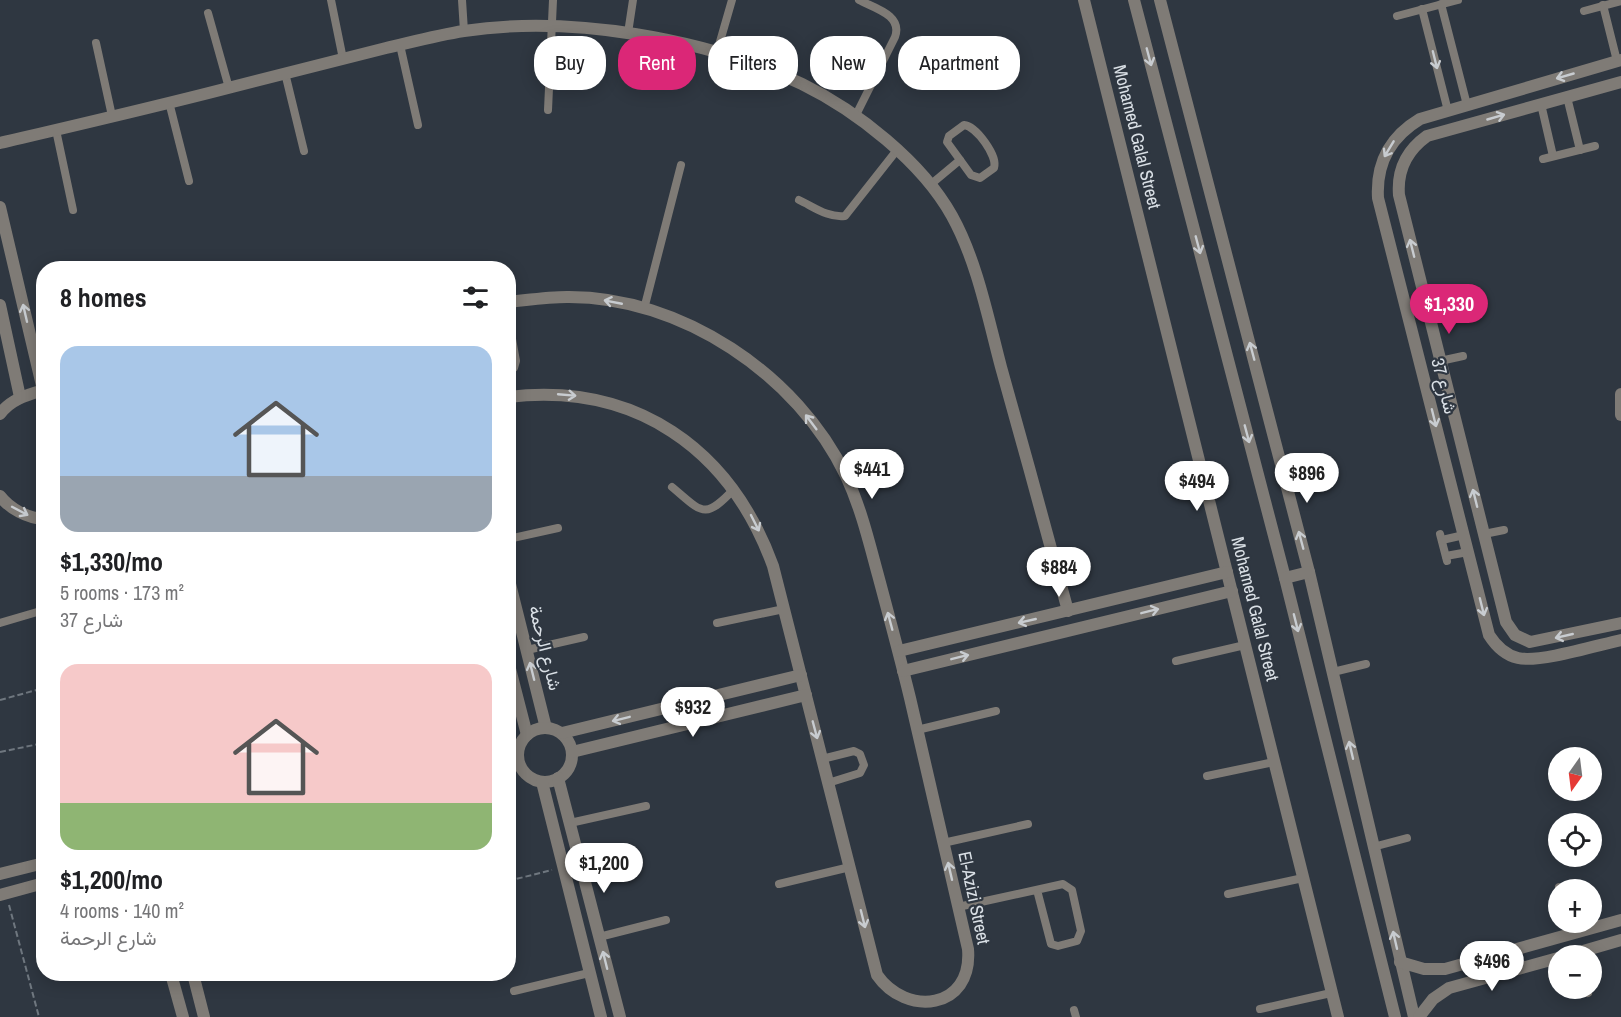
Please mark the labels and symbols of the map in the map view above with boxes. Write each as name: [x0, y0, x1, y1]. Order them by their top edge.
one-way arrow: [1144, 47, 1155, 66]
one-way arrow: [1429, 50, 1441, 69]
street label: Mohamed Galal Street: [1107, 62, 1167, 212]
one-way arrow: [1556, 71, 1575, 82]
one-way arrow: [1486, 111, 1505, 122]
one-way arrow: [1383, 140, 1395, 157]
one-way arrow: [1193, 235, 1205, 254]
one-way arrow: [1405, 239, 1417, 258]
pin: $1,330: [1400, 284, 1498, 335]
one-way arrow: [604, 296, 623, 307]
one-way arrow: [18, 303, 30, 322]
one-way arrow: [1245, 342, 1257, 361]
street label: شارع 37: [1425, 355, 1463, 416]
one-way arrow: [556, 390, 576, 401]
one-way arrow: [1429, 409, 1440, 428]
one-way arrow: [805, 414, 817, 430]
one-way arrow: [1242, 424, 1254, 443]
pin: $441: [836, 449, 908, 500]
pin: $896: [1271, 453, 1343, 504]
pin: $494: [1161, 461, 1233, 512]
one-way arrow: [1468, 489, 1480, 508]
one-way arrow: [11, 505, 28, 517]
one-way arrow: [750, 513, 761, 531]
one-way arrow: [1294, 531, 1306, 550]
street label: Mohamed Galal Street: [1225, 534, 1285, 684]
pin: $884: [1023, 547, 1095, 598]
one-way arrow: [1477, 598, 1488, 617]
street label: شارع الرحمة: [523, 603, 568, 693]
one-way arrow: [1140, 604, 1159, 616]
one-way arrow: [884, 611, 896, 630]
one-way arrow: [1291, 613, 1303, 632]
one-way arrow: [1018, 615, 1037, 627]
one-way arrow: [1555, 630, 1574, 642]
one-way arrow: [950, 651, 969, 663]
one-way arrow: [526, 662, 538, 681]
pin: $932: [657, 687, 729, 738]
one-way arrow: [612, 713, 631, 725]
one-way arrow: [809, 720, 821, 739]
one-way arrow: [1344, 741, 1356, 760]
north arrow: [1548, 747, 1602, 801]
pin: $1,200: [555, 843, 653, 894]
street label: El-Azizi Street: [952, 849, 997, 947]
one-way arrow: [944, 862, 955, 882]
one-way arrow: [857, 909, 869, 928]
one-way arrow: [1389, 931, 1401, 950]
pin: $496: [1456, 941, 1528, 992]
one-way arrow: [599, 951, 611, 970]

